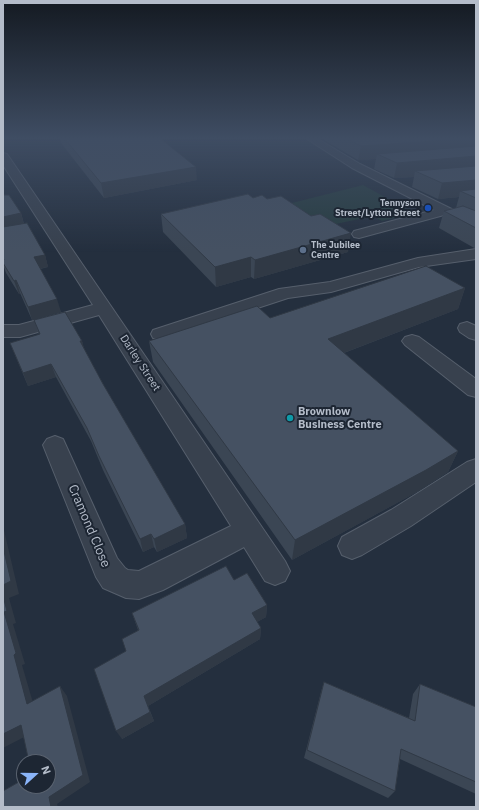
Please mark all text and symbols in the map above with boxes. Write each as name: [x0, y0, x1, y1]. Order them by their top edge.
place label: Tennyson Street/Lytton Street: [335, 198, 420, 219]
marker: Tennyson Street/Lytton Street: [423, 203, 433, 213]
place label: The Jubilee Centre: [311, 240, 360, 261]
marker: The Jubilee Centre: [298, 245, 308, 255]
street label: Darley Street: [117, 332, 163, 394]
place label: Brownlow Business Centre: [298, 405, 382, 431]
marker: Brownlow Business Centre: [285, 413, 295, 423]
street label: Cramond Close: [64, 482, 114, 570]
north arrow: [16, 754, 56, 794]
text: N: [38, 764, 54, 776]

